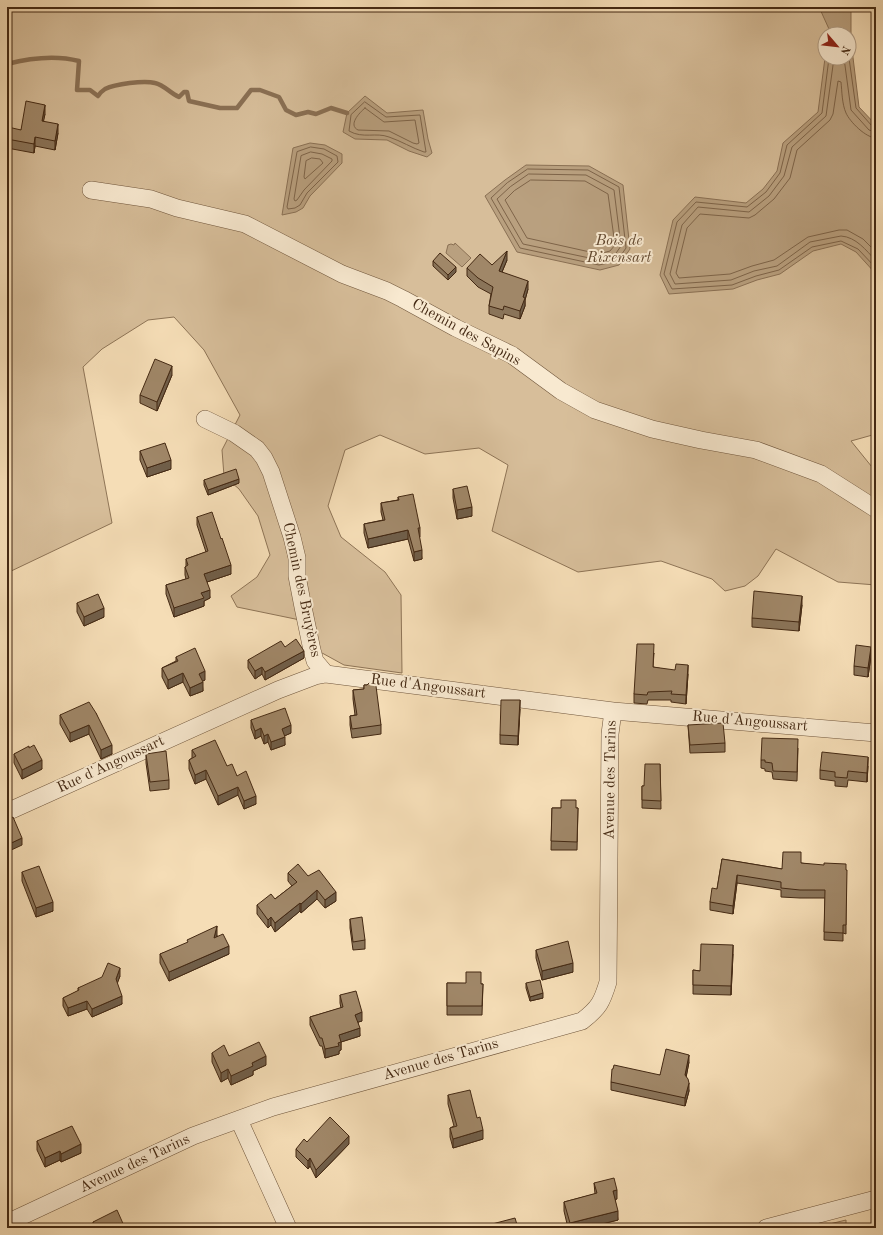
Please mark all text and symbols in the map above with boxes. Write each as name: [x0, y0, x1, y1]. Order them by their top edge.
north arrow: [817, 26, 857, 66]
text: N: [837, 44, 851, 57]
park label: Bois de Rixensart: [586, 234, 651, 266]
street label: Chemin des Sapins: [409, 297, 523, 369]
street label: Chemin des Bruyères: [279, 521, 323, 659]
street label: Rue d'Angoussart: [369, 672, 487, 702]
street label: Rue d'Angoussart: [691, 709, 809, 735]
street label: Avenue des Tarins: [602, 720, 620, 840]
street label: Rue d'Angoussart: [55, 734, 167, 796]
street label: Avenue des Tarins: [382, 1036, 500, 1084]
street label: Avenue des Tarins: [78, 1132, 192, 1196]

